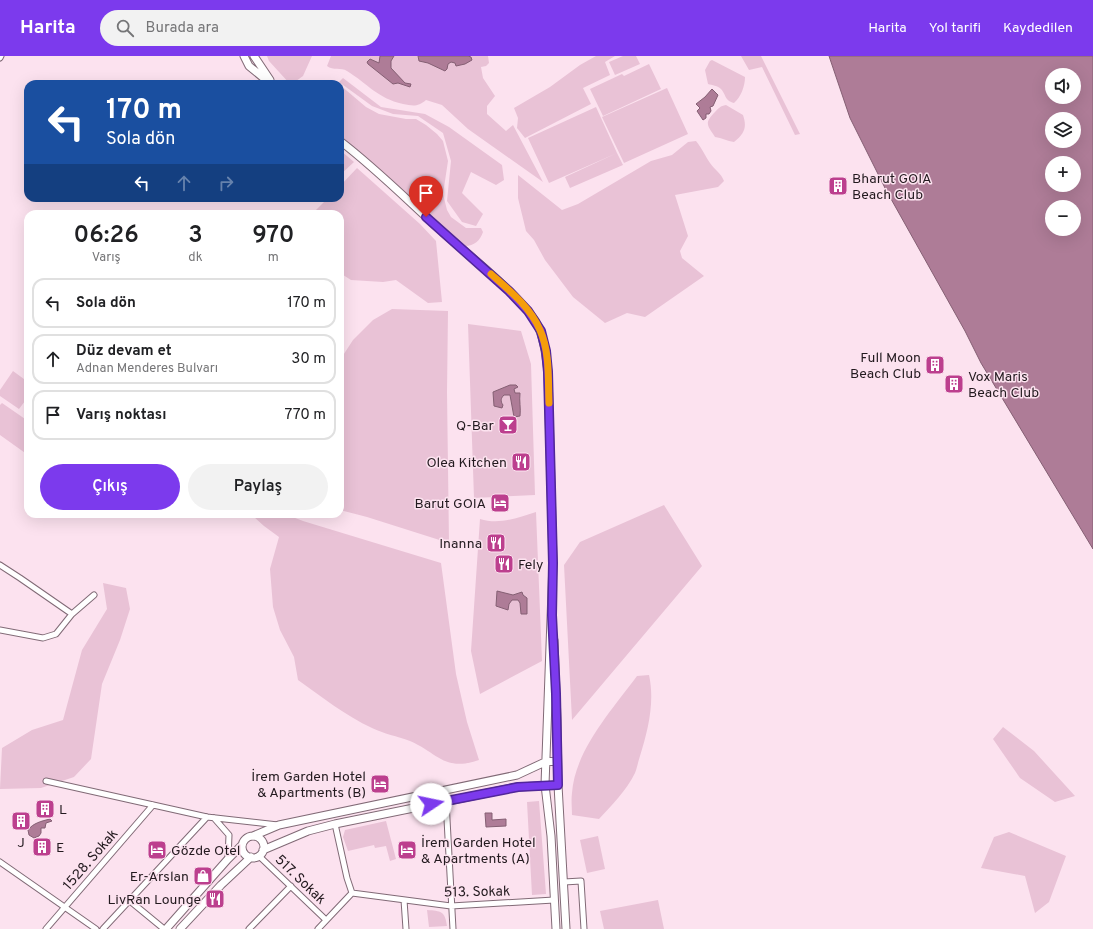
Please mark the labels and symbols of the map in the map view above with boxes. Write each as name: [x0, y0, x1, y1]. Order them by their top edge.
place label: Bharut GOIA Beach Club: [852, 171, 931, 204]
building icon: Bharut GOIA Beach Club: [827, 175, 849, 197]
pin: [409, 176, 443, 217]
place label: Full Moon Beach Club: [850, 350, 921, 383]
building icon: Full Moon Beach Club: [924, 354, 946, 376]
place label: Vox Maris Beach Club: [968, 369, 1039, 402]
building icon: Vox Maris Beach Club: [943, 373, 965, 395]
bar icon: Q-Bar: [497, 414, 519, 436]
place label: Q-Bar: [456, 418, 495, 435]
restaurant icon: Olea Kitchen: [510, 451, 532, 473]
place label: Olea Kitchen: [426, 455, 507, 472]
hotel icon: Barut GOIA: [489, 492, 511, 514]
place label: Barut GOIA: [414, 496, 486, 513]
restaurant icon: Inanna: [485, 532, 507, 554]
place label: Inanna: [439, 536, 482, 553]
restaurant icon: Fely: [493, 553, 515, 575]
place label: Fely: [518, 557, 543, 574]
place label: İrem Garden Hotel & Apartments (B): [251, 768, 366, 802]
hotel icon: İrem Garden Hotel & Apartments (B): [369, 773, 391, 795]
position arrow: [410, 783, 452, 825]
building icon: L: [34, 798, 56, 820]
place label: L: [59, 802, 67, 819]
building icon: J: [10, 810, 32, 832]
street label: 1528. Sokak: [60, 826, 122, 894]
place label: İrem Garden Hotel & Apartments (A): [421, 834, 536, 868]
place label: J: [17, 835, 25, 852]
building icon: E: [31, 836, 53, 858]
hotel icon: Gözde Otel: [146, 839, 168, 861]
hotel icon: İrem Garden Hotel & Apartments (A): [396, 839, 418, 861]
place label: E: [56, 840, 64, 857]
place label: Gözde Otel: [171, 843, 241, 860]
street label: 517. Sokak: [271, 852, 329, 908]
shop icon: Er-Arslan: [192, 865, 214, 887]
place label: Er-Arslan: [130, 869, 189, 886]
street label: 513. Sokak: [444, 883, 510, 902]
restaurant icon: LivRan Lounge: [204, 888, 226, 910]
place label: LivRan Lounge: [108, 892, 201, 909]

